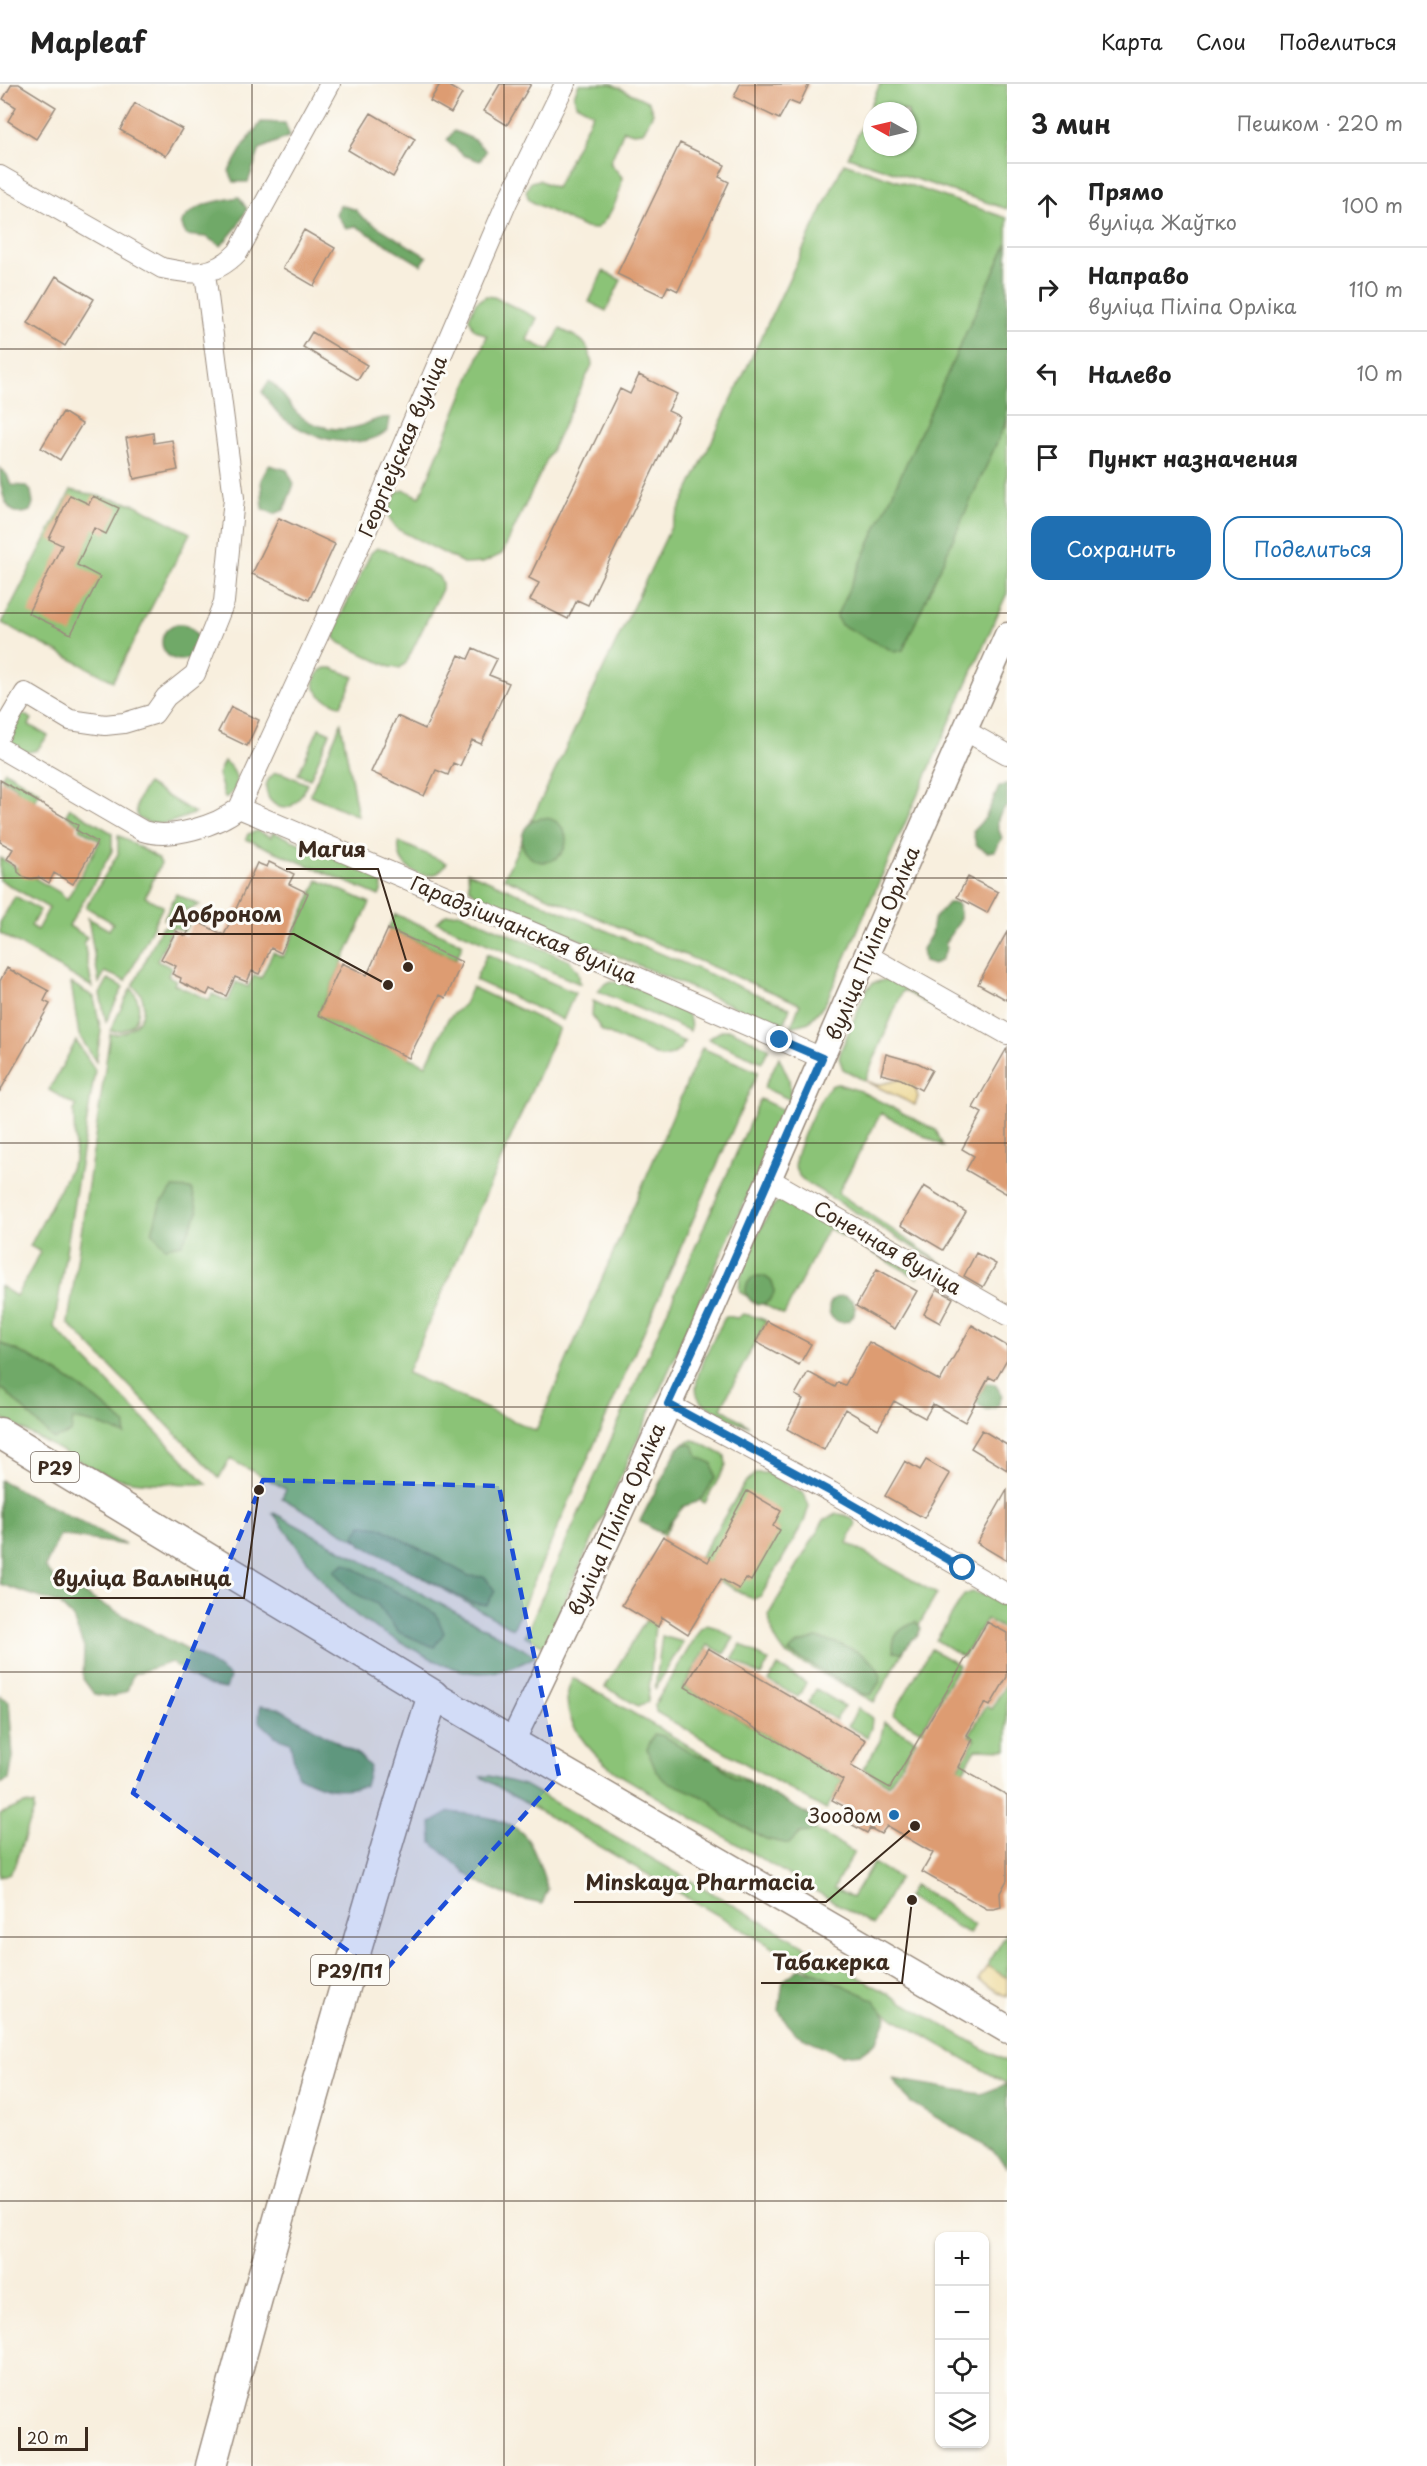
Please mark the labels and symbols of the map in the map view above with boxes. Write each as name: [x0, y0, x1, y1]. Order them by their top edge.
north arrow: [863, 102, 917, 156]
street label: Георгіеўская вуліца: [350, 350, 454, 542]
callout: Магия: [286, 830, 378, 869]
text: Магия: [298, 832, 366, 864]
street label: вуліца Піліпа Орліка: [817, 841, 927, 1045]
street label: Гарадзішчанская вуліца: [406, 868, 643, 991]
callout: Доброном: [158, 895, 294, 934]
text: Доброном: [169, 897, 282, 929]
route end: [766, 1026, 792, 1052]
street label: Сонечная вуліца: [808, 1192, 968, 1302]
street label: вуліца Піліпа Орліка: [560, 1417, 672, 1620]
road number: Р29: [31, 1452, 79, 1482]
route start: [949, 1554, 975, 1580]
callout: вуліца Валынца: [40, 1559, 244, 1598]
text: вуліца Валынца: [52, 1561, 232, 1593]
place label: Зоодом: [807, 1800, 882, 1830]
marker: Зоодом: [887, 1808, 901, 1822]
callout: Minskaya Pharmacia: [574, 1863, 826, 1902]
text: Minskaya Pharmacia: [585, 1865, 815, 1897]
callout: Табакерка: [761, 1944, 902, 1983]
text: Табакерка: [772, 1945, 890, 1977]
road number: Р29/П1: [311, 1955, 389, 1985]
scale bar: [18, 2424, 88, 2452]

